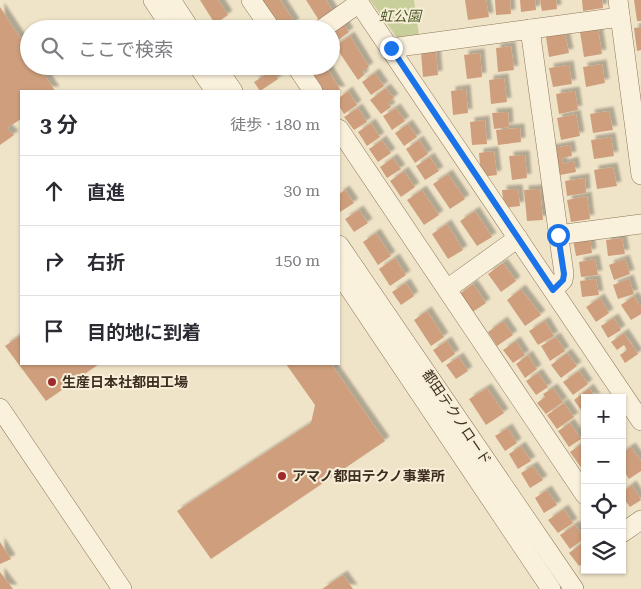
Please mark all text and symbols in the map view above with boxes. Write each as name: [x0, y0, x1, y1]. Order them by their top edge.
park label: 虹公園: [379, 8, 423, 24]
search box: [20, 20, 340, 75]
icon: search: [38, 34, 66, 62]
route end: [380, 37, 403, 60]
text: ここで検索: [78, 38, 173, 61]
text: 3 分: [40, 113, 78, 137]
text: 徒歩 · 180 m: [230, 115, 320, 134]
icon: ahead: [40, 177, 68, 205]
text: 直進: [87, 181, 125, 204]
text: 30 m: [283, 181, 320, 200]
route start: [547, 224, 570, 247]
icon: right: [40, 247, 68, 275]
text: 右折: [87, 251, 125, 274]
text: 150 m: [274, 251, 320, 270]
icon: arrive: [40, 317, 68, 345]
text: 目的地に到着: [87, 321, 201, 344]
street label: 都田テクノロード: [419, 366, 495, 468]
place label: 生産日本社都田工場: [62, 374, 188, 390]
marker: 生産日本社都田工場: [46, 376, 58, 388]
map controls: [581, 394, 626, 574]
button: +: [581, 394, 626, 439]
button: −: [581, 439, 626, 484]
place label: アマノ都田テクノ事業所: [292, 468, 445, 484]
marker: アマノ都田テクノ事業所: [276, 470, 288, 482]
button: locate: [581, 484, 626, 529]
button: layers: [581, 529, 626, 574]

